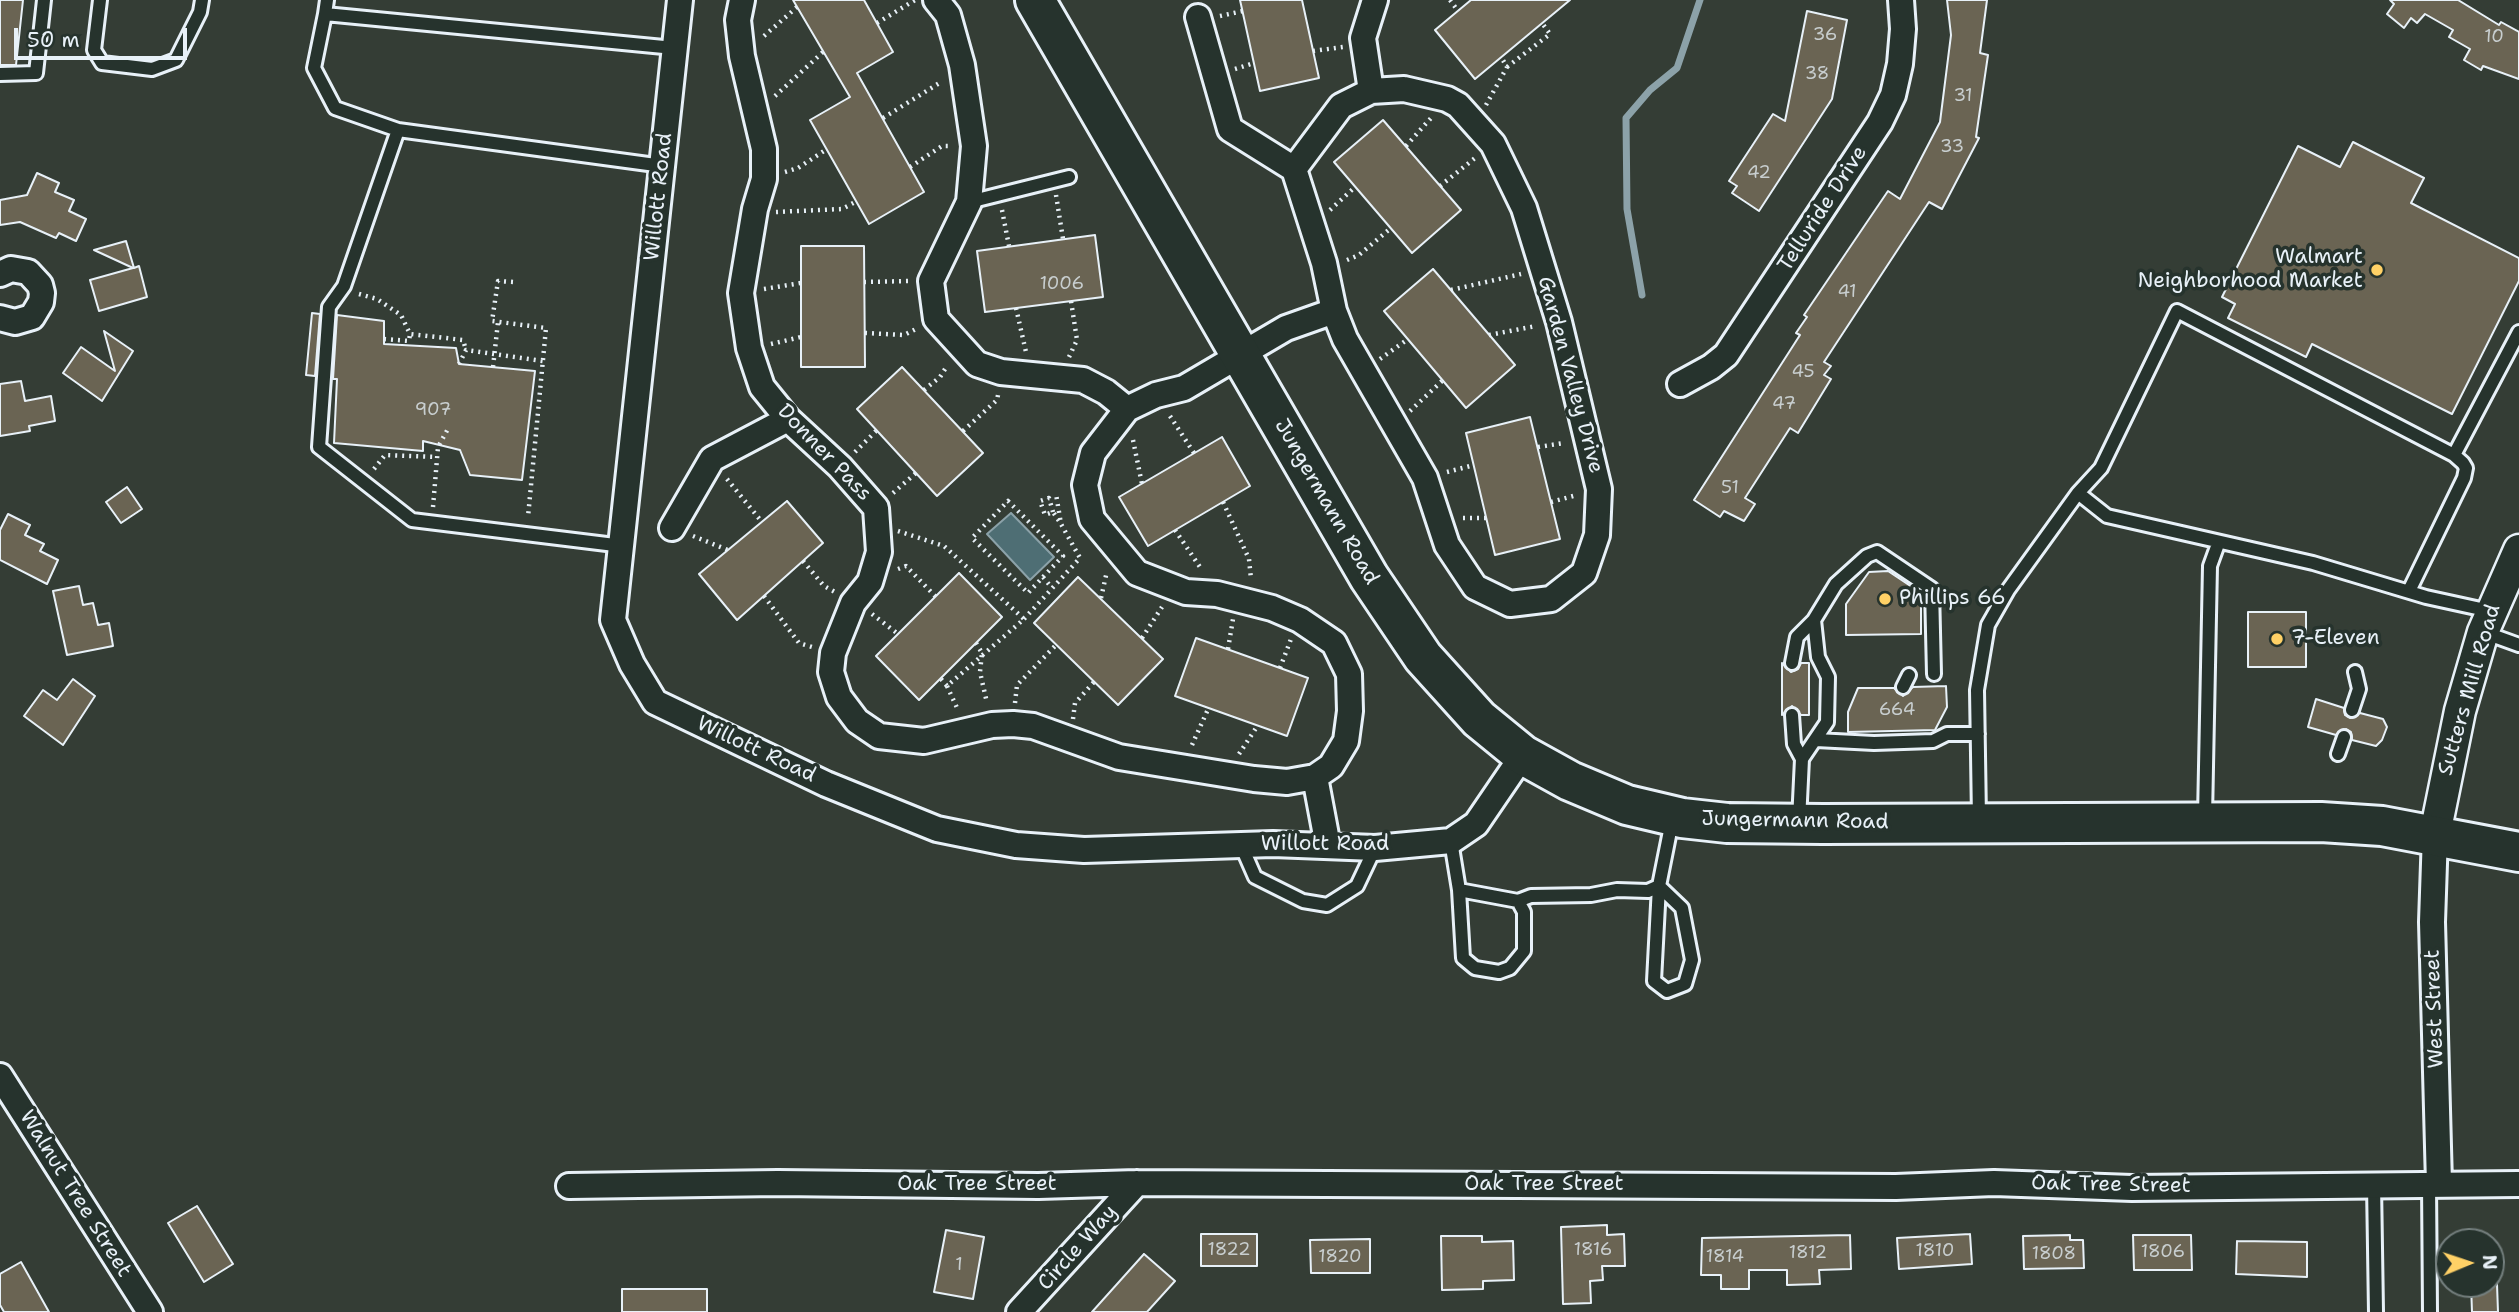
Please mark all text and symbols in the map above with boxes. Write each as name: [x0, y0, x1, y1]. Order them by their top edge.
scale bar: [18, 14, 191, 58]
house number: 36: [1813, 24, 1837, 46]
text: 50 m: [27, 26, 80, 54]
house number: 10: [2484, 26, 2504, 48]
house number: 38: [1805, 63, 1829, 85]
house number: 31: [1953, 85, 1973, 107]
street label: Willott Road: [640, 132, 678, 262]
house number: 33: [1940, 136, 1964, 158]
street label: Telluride Drive: [1773, 141, 1873, 277]
house number: 42: [1747, 162, 1771, 184]
place label: Walmart Neighborhood Market: [2137, 245, 2363, 295]
marker: Walmart Neighborhood Market: [2369, 262, 2385, 278]
house number: 1006: [1040, 273, 1084, 295]
street label: Garden Valley Drive: [1532, 274, 1608, 476]
house number: 41: [1837, 281, 1857, 303]
house number: 45: [1791, 361, 1815, 383]
house number: 47: [1772, 393, 1796, 415]
house number: 907: [415, 399, 451, 421]
street label: Donner Pass: [772, 399, 876, 507]
street label: Jungermann Road: [1268, 415, 1384, 589]
house number: 51: [1721, 477, 1739, 499]
place label: Phillips 66: [1899, 586, 2006, 612]
marker: Phillips 66: [1877, 591, 1893, 607]
street label: Sutters Mill Road: [2433, 601, 2507, 779]
place label: 7-Eleven: [2291, 626, 2380, 652]
marker: 7-Eleven: [2269, 631, 2285, 647]
house number: 664: [1879, 699, 1915, 721]
street label: Willott Road: [692, 711, 820, 789]
street label: Jungermann Road: [1701, 807, 1889, 835]
street label: Willott Road: [1261, 832, 1389, 858]
street label: West Street: [2420, 949, 2450, 1069]
street label: Walnut Tree Street: [13, 1106, 137, 1282]
street label: Oak Tree Street: [2031, 1171, 2191, 1199]
street label: Oak Tree Street: [897, 1172, 1057, 1198]
street label: Oak Tree Street: [1464, 1172, 1624, 1198]
street label: Circle Way: [1033, 1200, 1123, 1296]
north arrow: [2435, 1228, 2505, 1298]
house number: 1822: [1207, 1239, 1251, 1261]
house number: 1816: [1574, 1239, 1612, 1261]
house number: 1810: [1916, 1240, 1954, 1262]
house number: 1806: [2141, 1241, 2185, 1263]
house number: 1812: [1789, 1242, 1827, 1264]
house number: 1808: [2032, 1243, 2076, 1265]
house number: 1820: [1318, 1246, 1362, 1268]
house number: 1814: [1706, 1246, 1744, 1268]
house number: 1: [955, 1254, 963, 1276]
text: N: [2477, 1254, 2502, 1270]

